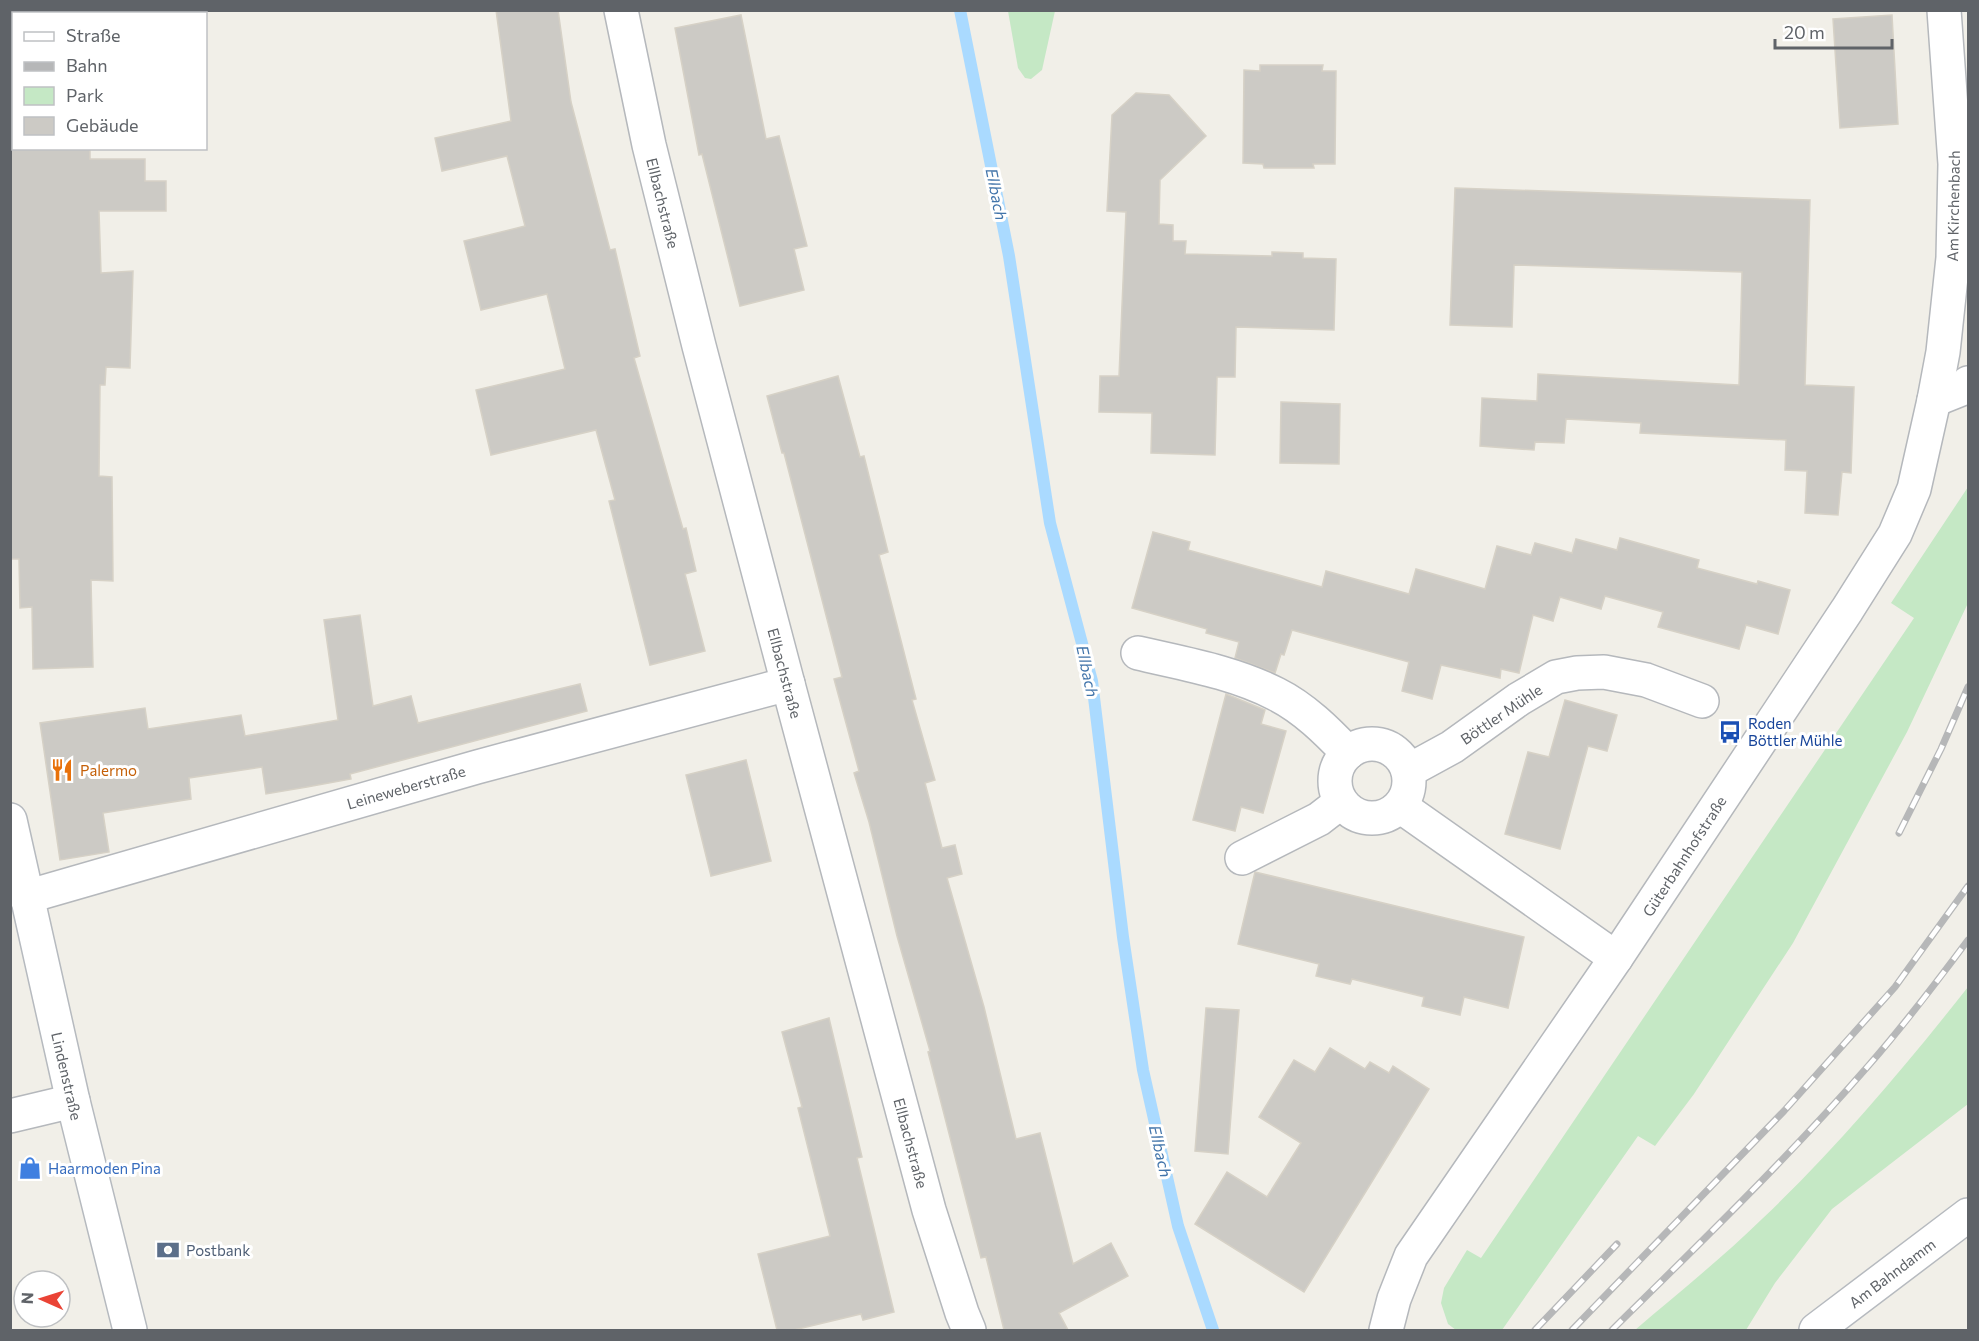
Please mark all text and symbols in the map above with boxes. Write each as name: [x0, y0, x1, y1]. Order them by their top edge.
legend: [12, 12, 207, 150]
scale bar: [1775, 12, 1892, 50]
text: 20 m: [1784, 21, 1825, 43]
text: Straße: [66, 24, 121, 46]
text: Bahn: [66, 54, 108, 76]
text: Park: [66, 84, 104, 106]
text: Gebäude: [66, 114, 139, 136]
street label: Am Kirchenbach: [1943, 150, 1963, 262]
street label: Ellbachstraße: [643, 156, 683, 250]
water label: Ellbach: [983, 166, 1011, 222]
street label: Ellbachstraße: [764, 626, 806, 720]
water label: Ellbach: [1073, 643, 1103, 699]
street label: Böttler Mühle: [1457, 680, 1545, 748]
place label: Roden Böttler Mühle: [1748, 714, 1843, 749]
bus stop icon: Roden Böttler Mühle: [1717, 719, 1743, 745]
restaurant icon: Palermo: [49, 757, 75, 783]
place label: Palermo: [80, 761, 137, 779]
street label: Leineweberstraße: [345, 761, 467, 813]
street label: Güterbahnhofstraße: [1638, 792, 1730, 920]
street label: Lindenstraße: [48, 1030, 86, 1122]
street label: Ellbachstraße: [890, 1096, 932, 1190]
water label: Ellbach: [1146, 1123, 1176, 1179]
shop icon: Haarmoden Pina: [17, 1155, 43, 1181]
place label: Haarmoden Pina: [48, 1159, 161, 1177]
street label: Am Bahndamm: [1845, 1235, 1939, 1311]
bank icon: Postbank: [155, 1237, 181, 1263]
place label: Postbank: [186, 1241, 250, 1259]
north arrow: [12, 1269, 72, 1329]
text: N: [17, 1292, 36, 1305]

